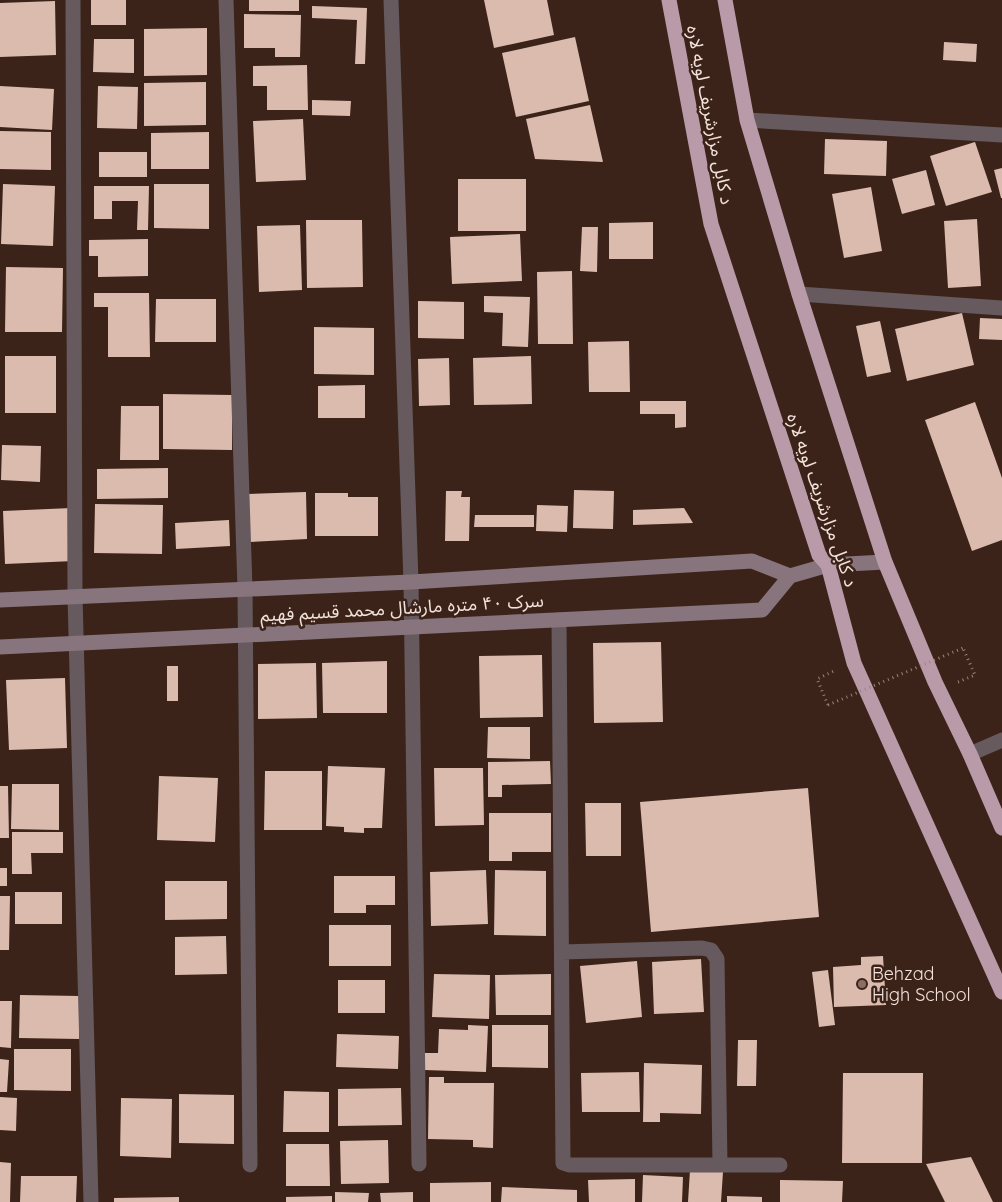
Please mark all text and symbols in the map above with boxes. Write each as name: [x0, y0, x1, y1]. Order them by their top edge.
street label: د کابل مزارشریف لویه لاره: [682, 23, 739, 207]
street label: د کابل مزارشریف لویه لاره: [782, 410, 863, 590]
street label: سرک ۴۰ متره مارشال محمد قسیم فهیم: [260, 589, 544, 628]
place label: Behzad High School: [872, 962, 971, 1006]
marker: Behzad High School: [856, 978, 868, 990]

